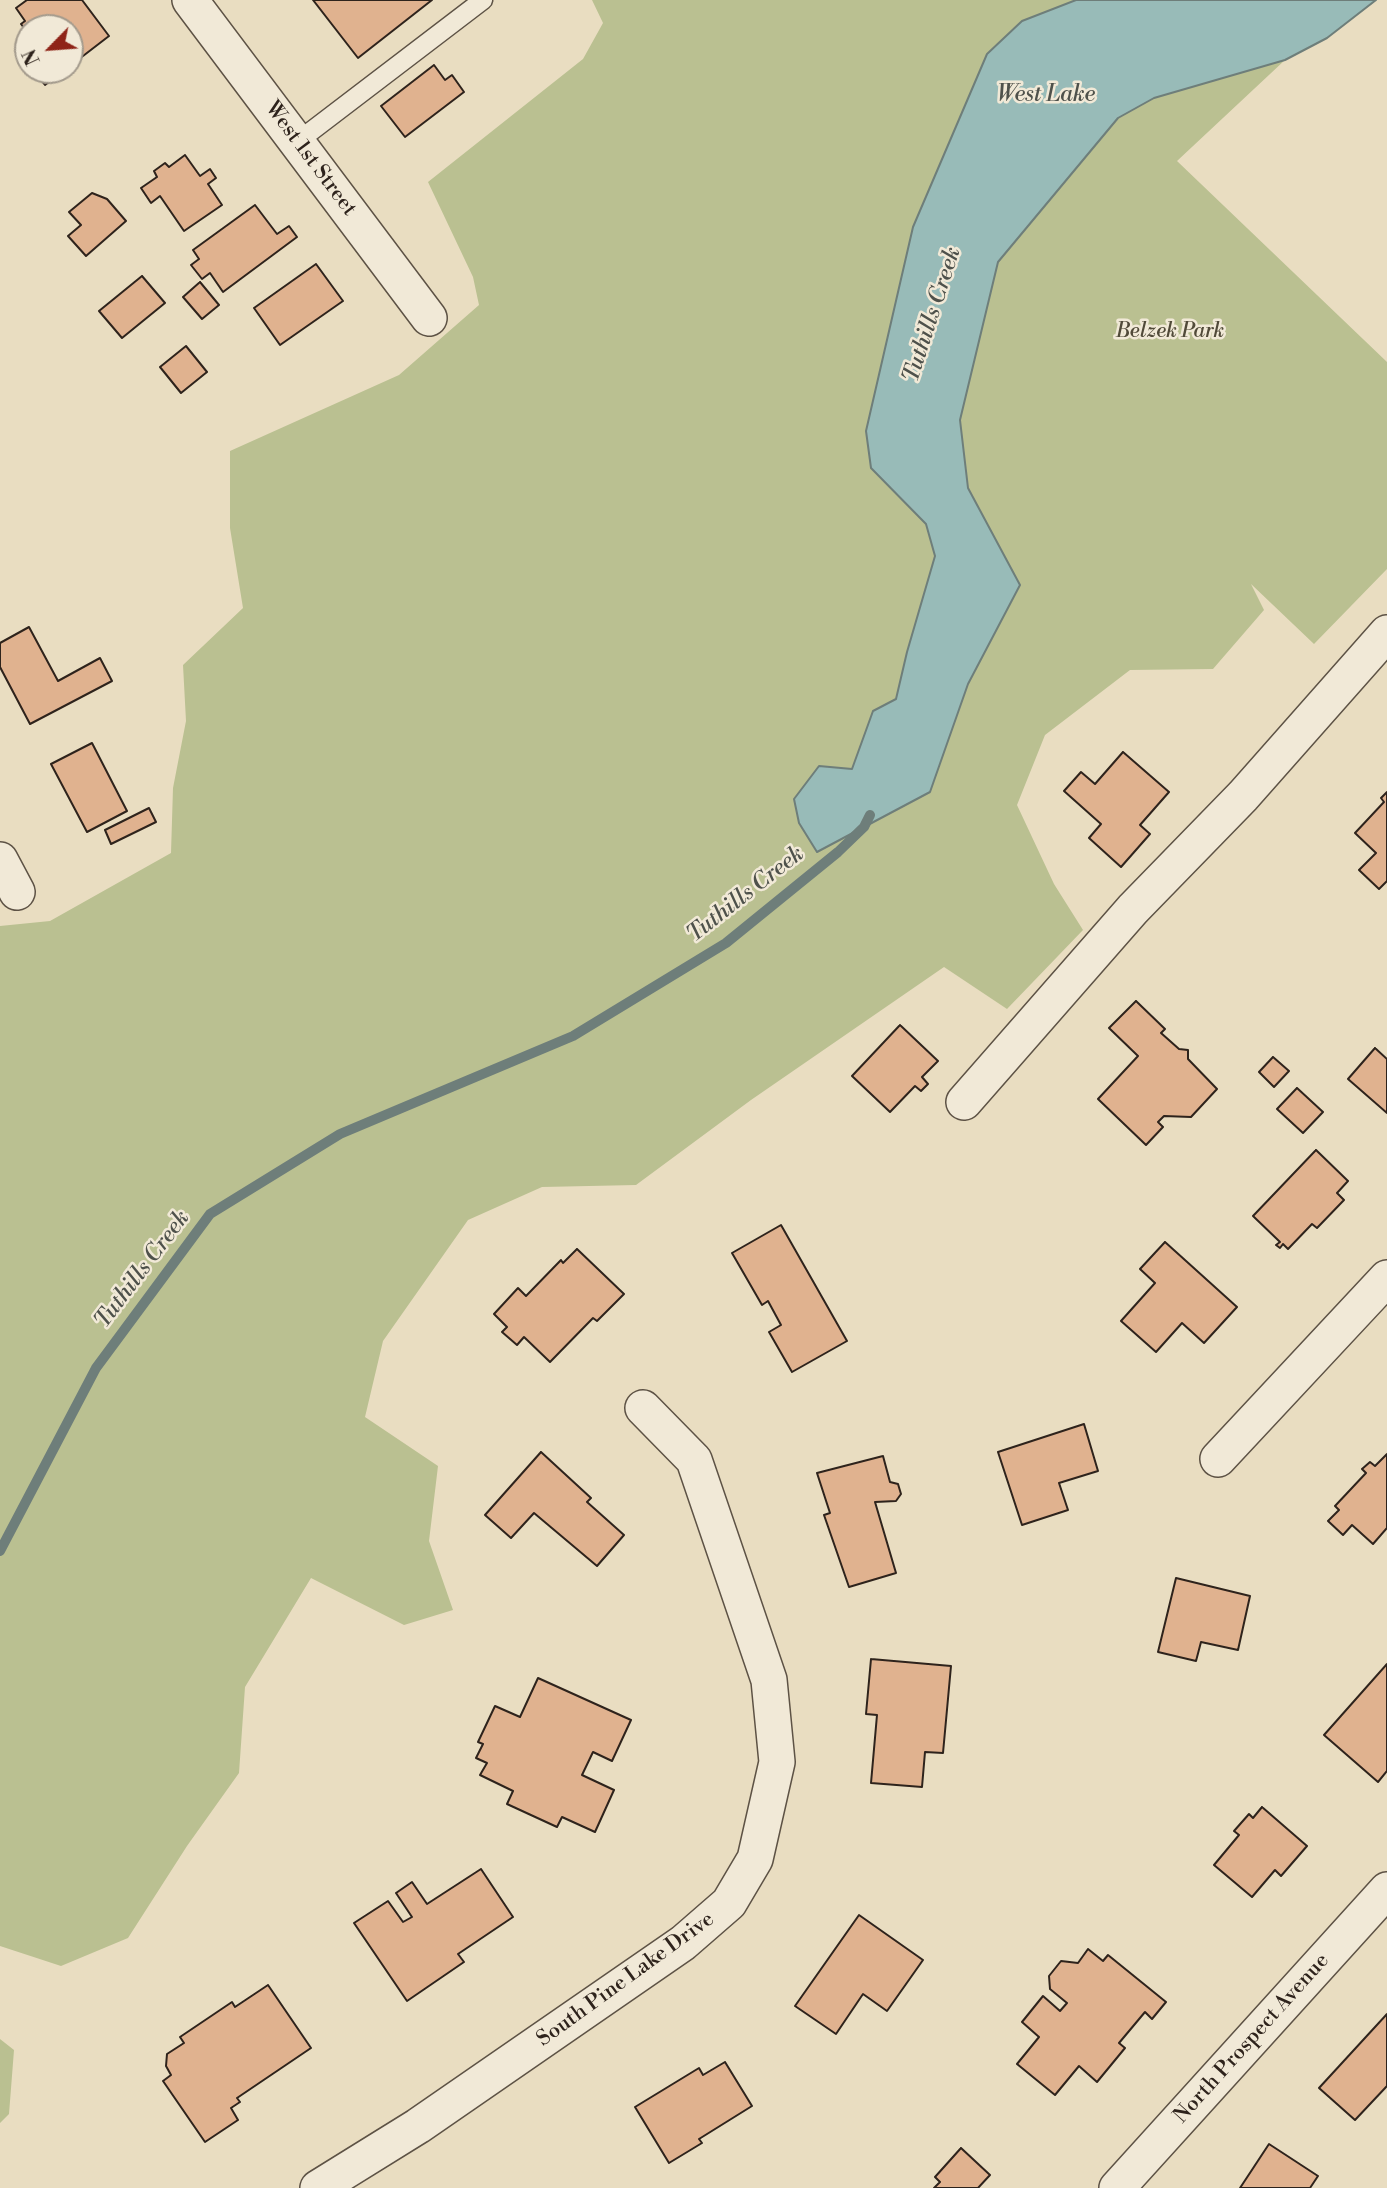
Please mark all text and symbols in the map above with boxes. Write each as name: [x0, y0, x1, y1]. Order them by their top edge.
north arrow: [14, 14, 84, 84]
text: N: [18, 45, 46, 69]
water label: West Lake: [997, 81, 1095, 109]
street label: West 1st Street: [259, 97, 361, 221]
water label: Tuthills Creek: [898, 244, 968, 386]
park label: Belzek Park: [1116, 319, 1224, 345]
water label: Tuthills Creek: [682, 841, 810, 949]
water label: Tuthills Creek: [90, 1205, 196, 1335]
street label: South Pine Lake Drive: [533, 1907, 719, 2053]
street label: North Prospect Avenue: [1169, 1949, 1335, 2129]

